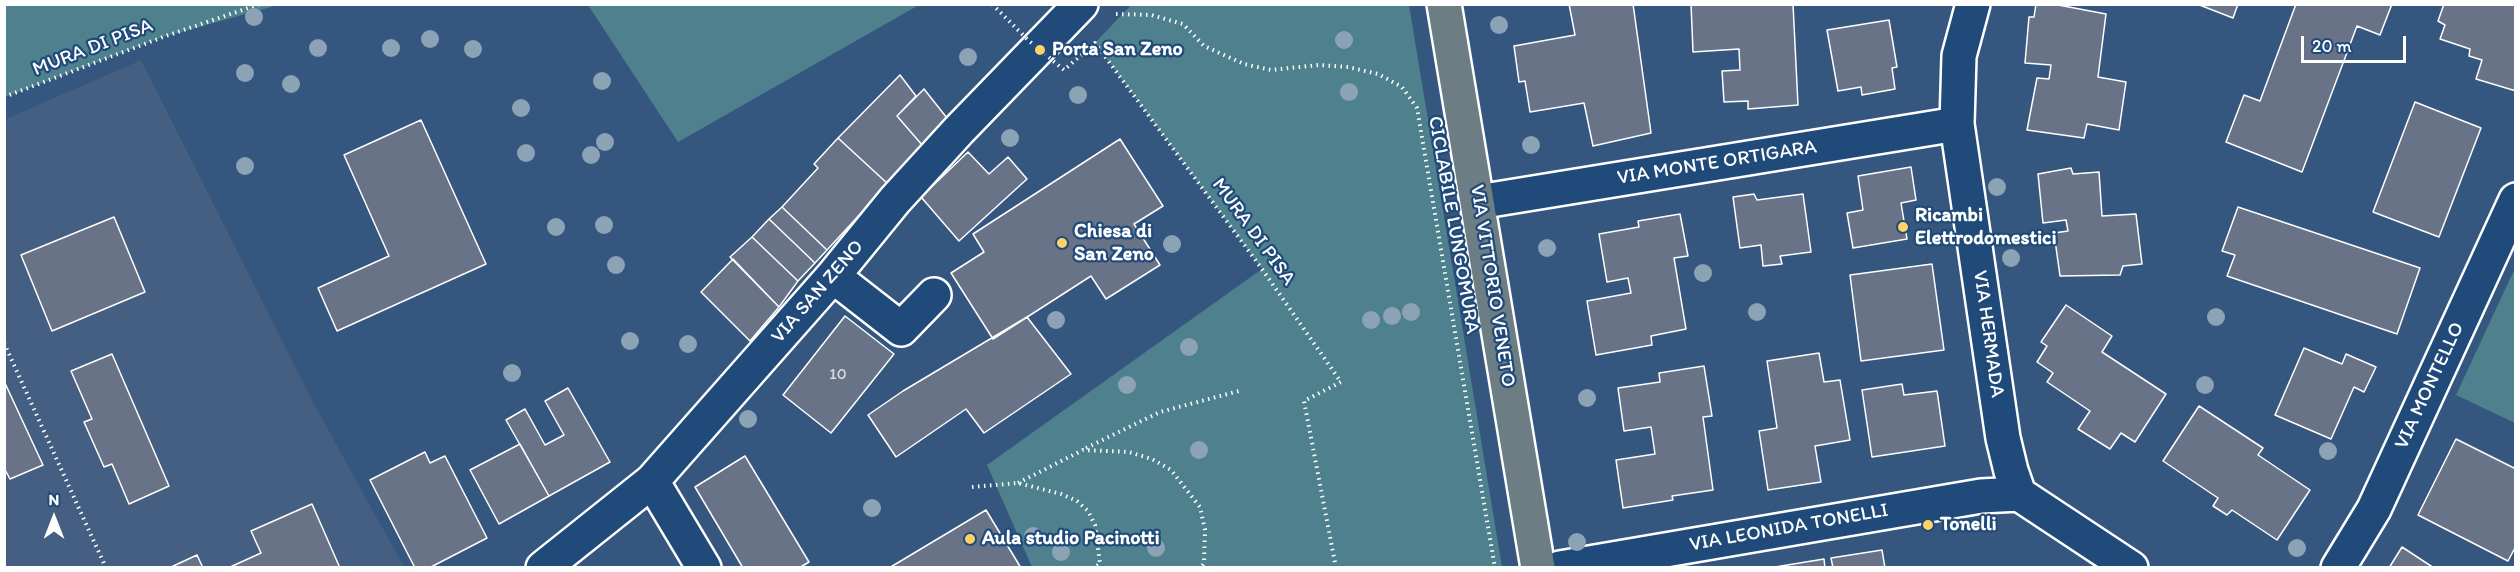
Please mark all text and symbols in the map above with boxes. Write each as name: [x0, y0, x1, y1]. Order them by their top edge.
street label: MURA DI PISA: [30, 14, 156, 82]
scale bar: [2304, 24, 2409, 62]
text: 20 m: [2312, 35, 2352, 57]
place label: Porta San Zeno: [1052, 38, 1183, 62]
marker: Porta San Zeno: [1033, 43, 1047, 57]
street label: CICLABILE LUNGOMURA: [1422, 114, 1484, 336]
street label: VIA MONTE ORTIGARA: [1616, 135, 1818, 191]
street label: MURA DI PISA: [1206, 174, 1300, 290]
street label: VIA VITTORIO VENETO: [1464, 183, 1520, 389]
place label: Ricambi Elettrodomestici: [1915, 204, 2057, 251]
place label: Chiesa di San Zeno: [1074, 220, 1154, 267]
marker: Ricambi Elettrodomestici: [1896, 220, 1910, 234]
street label: VIA SAN ZENO: [767, 235, 869, 349]
marker: Chiesa di San Zeno: [1055, 236, 1069, 250]
street label: VIA HERMADA: [1967, 269, 2009, 399]
street label: VIA MONTELLO: [2390, 319, 2470, 453]
house number: 10: [829, 365, 847, 385]
north arrow: [24, 488, 84, 548]
text: N: [49, 490, 59, 509]
street label: VIA LEONIDA TONELLI: [1688, 499, 1890, 557]
place label: Tonelli: [1940, 513, 1997, 537]
marker: Tonelli: [1921, 518, 1935, 532]
place label: Aula studio Pacinotti: [982, 527, 1160, 551]
marker: Aula studio Pacinotti: [963, 532, 977, 546]

